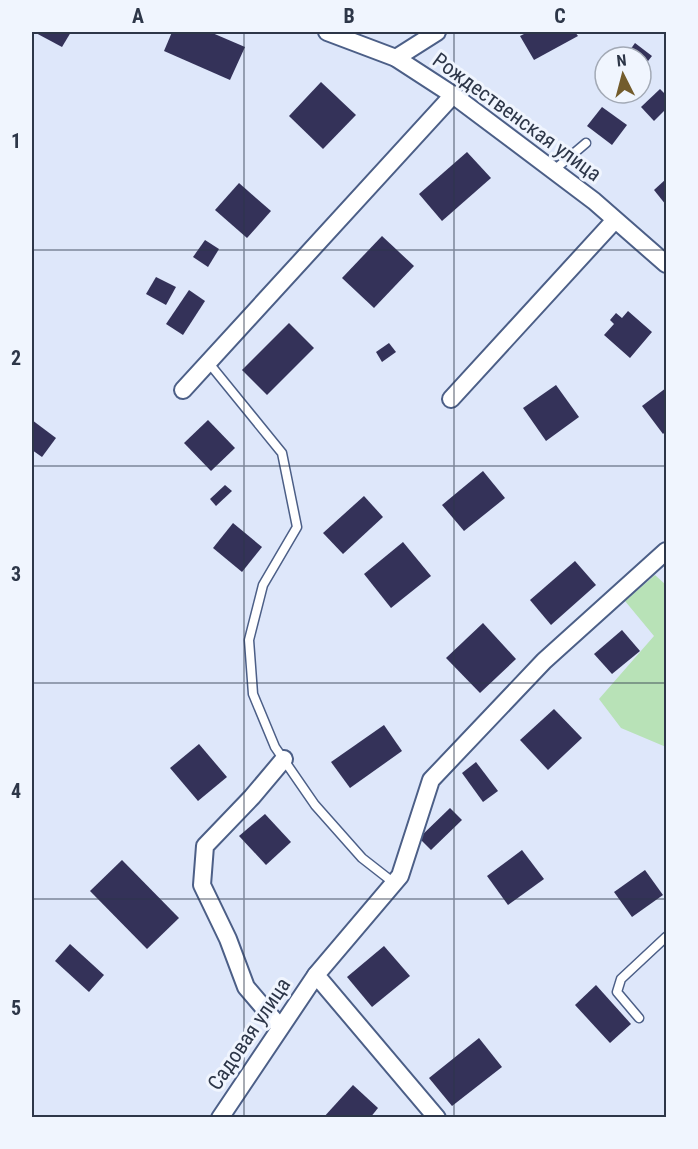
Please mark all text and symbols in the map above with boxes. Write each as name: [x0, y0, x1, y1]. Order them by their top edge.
text: A: [132, 4, 144, 28]
text: B: [343, 4, 355, 28]
text: C: [554, 4, 566, 28]
north arrow: [593, 45, 653, 105]
street label: Рождественская улица: [428, 48, 606, 186]
text: N: [616, 51, 627, 71]
text: 1: [11, 129, 21, 153]
text: 2: [11, 346, 21, 370]
text: 3: [11, 562, 21, 586]
text: 4: [11, 779, 21, 803]
street label: Садовая улица: [203, 973, 295, 1095]
text: 5: [11, 996, 21, 1020]

